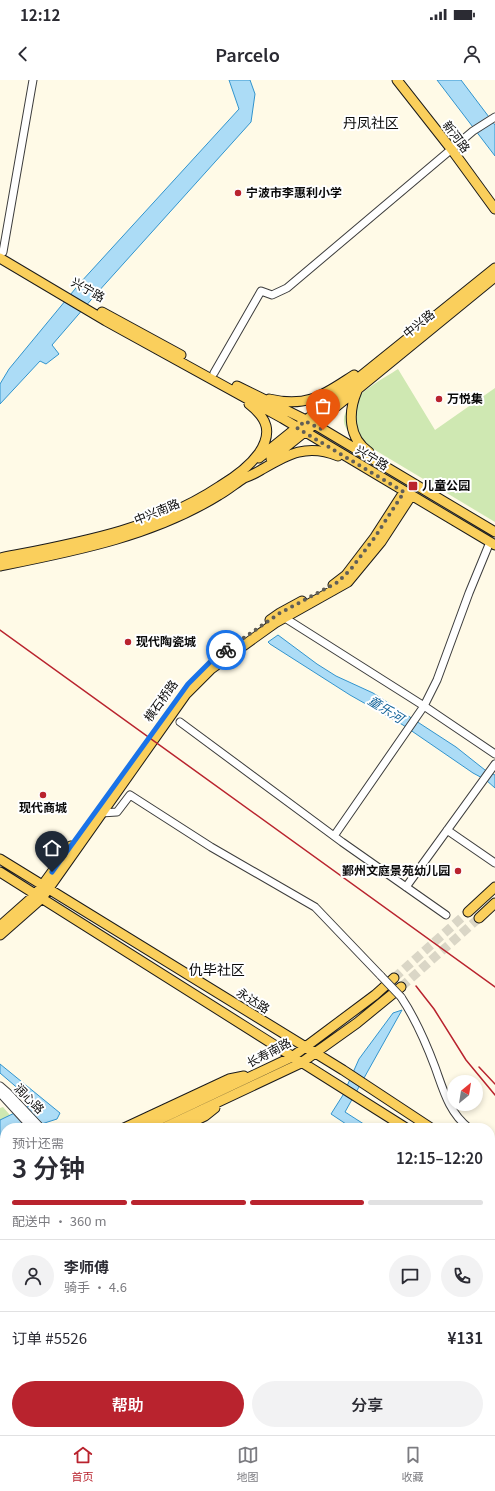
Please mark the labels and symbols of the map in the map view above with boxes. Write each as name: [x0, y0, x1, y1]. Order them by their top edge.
district label: 丹凤社区: [343, 112, 399, 132]
street label: 新河路: [440, 117, 475, 156]
place label: 宁波市李惠利小学: [246, 183, 342, 200]
marker: 宁波市李惠利小学: [233, 188, 243, 198]
street label: 兴宁路: [69, 273, 109, 305]
street label: 中兴路: [399, 305, 437, 341]
pin: [306, 389, 340, 430]
place label: 万悦集: [447, 389, 483, 406]
marker: 万悦集: [434, 394, 444, 404]
street label: 兴宁路: [353, 440, 393, 473]
place label: 儿童公园: [422, 476, 470, 493]
marker: 儿童公园: [407, 480, 419, 492]
street label: 中兴南路: [131, 494, 182, 527]
courier: [206, 630, 246, 670]
place label: 现代陶瓷城: [136, 632, 196, 649]
marker: 现代陶瓷城: [123, 637, 133, 647]
street label: 横石桥路: [139, 676, 181, 725]
water label: 童乐河: [365, 690, 410, 729]
marker: 现代商城: [38, 790, 48, 800]
place label: 现代商城: [19, 798, 67, 815]
pin: [35, 831, 69, 872]
place label: 鄞州文庭景苑幼儿园: [342, 861, 450, 878]
marker: 鄞州文庭景苑幼儿园: [453, 866, 463, 876]
district label: 仇毕社区: [189, 959, 245, 979]
street label: 永达路: [234, 983, 274, 1016]
street label: 长寿南路: [243, 1033, 293, 1070]
north arrow: [447, 1075, 483, 1111]
street label: 润心路: [11, 1079, 49, 1117]

